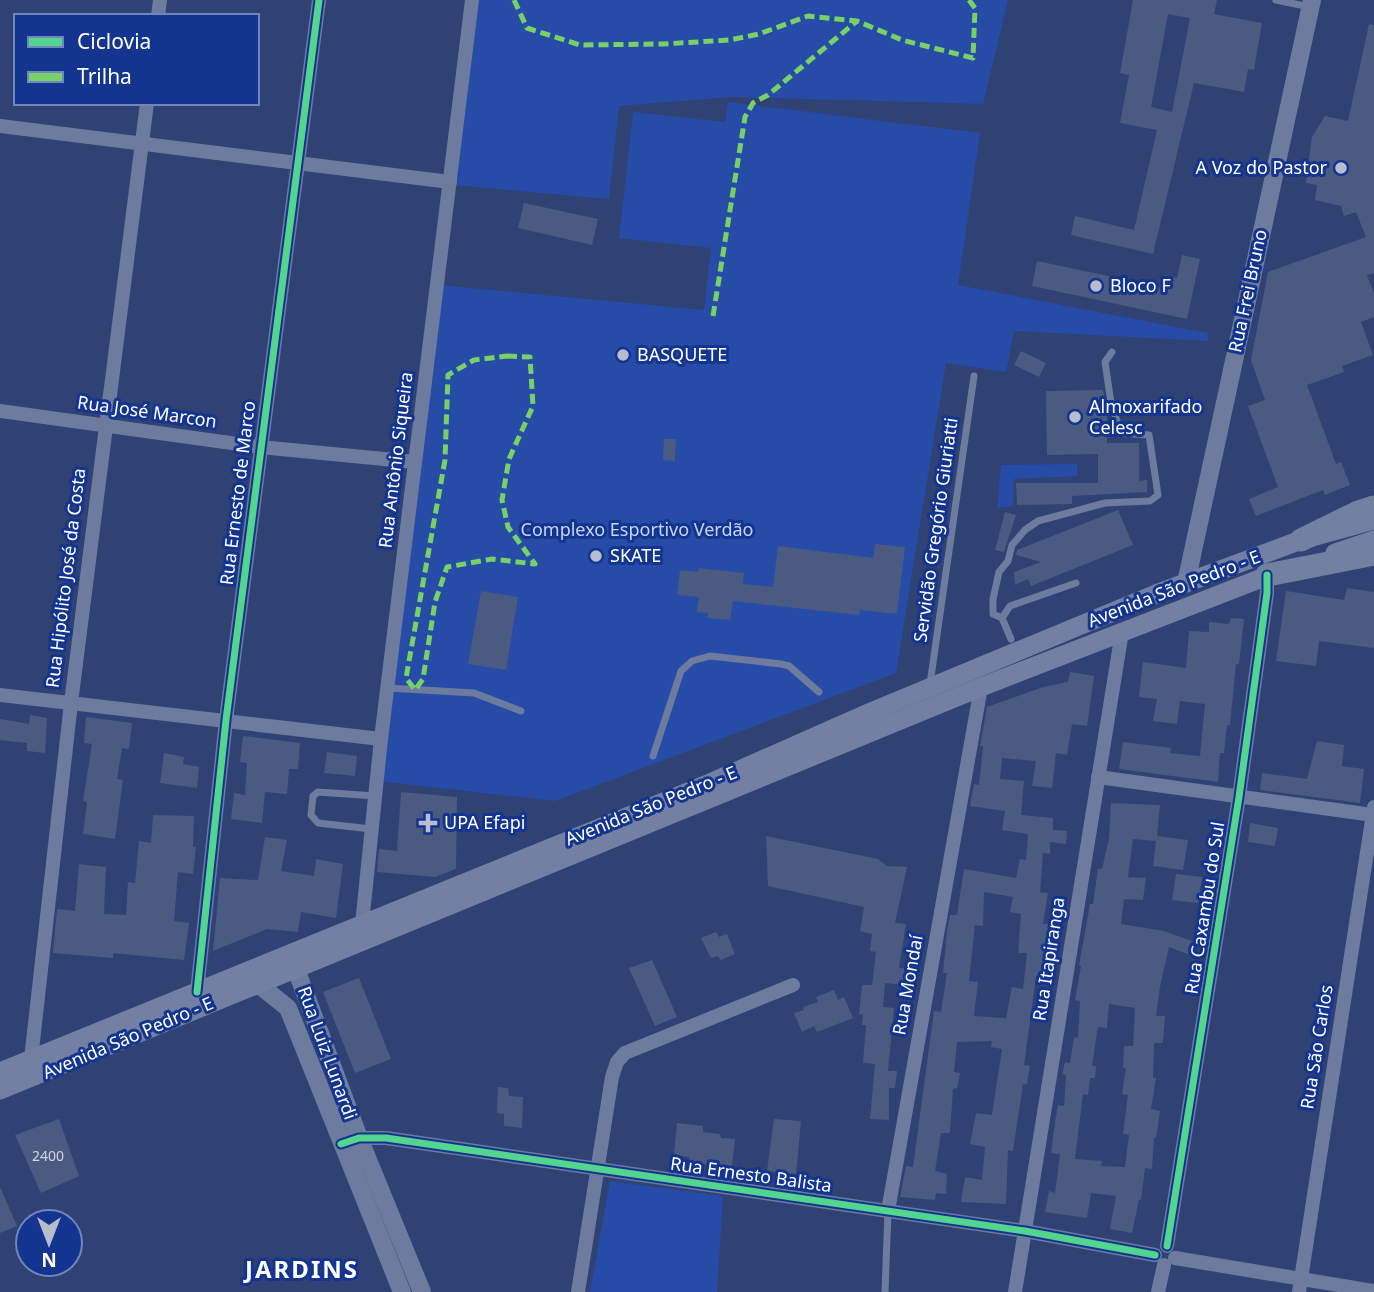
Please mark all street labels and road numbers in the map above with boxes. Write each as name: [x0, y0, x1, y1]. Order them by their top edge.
street label: Rua Frei Bruno: [1222, 227, 1272, 355]
street label: Rua Antônio Siqueira: [372, 371, 418, 549]
street label: Rua José Marcon: [76, 389, 218, 433]
street label: Rua Ernesto de Marco: [214, 399, 260, 586]
street label: Servidão Gregório Giuriatti: [907, 416, 963, 644]
street label: Rua Hipólito José da Costa: [40, 467, 90, 689]
street label: Avenida São Pedro - E: [1084, 544, 1263, 632]
street label: Avenida São Pedro - E: [561, 760, 740, 851]
street label: Rua Caxambu do Sul: [1179, 820, 1229, 996]
street label: Rua Itapiranga: [1026, 895, 1070, 1022]
street label: Rua Mondaí: [886, 933, 928, 1037]
street label: Rua Luiz Lunardi: [293, 983, 363, 1123]
street label: Rua São Carlos: [1294, 983, 1338, 1111]
street label: Avenida São Pedro - E: [39, 990, 217, 1084]
street label: Rua Ernesto Balista: [669, 1151, 833, 1197]

